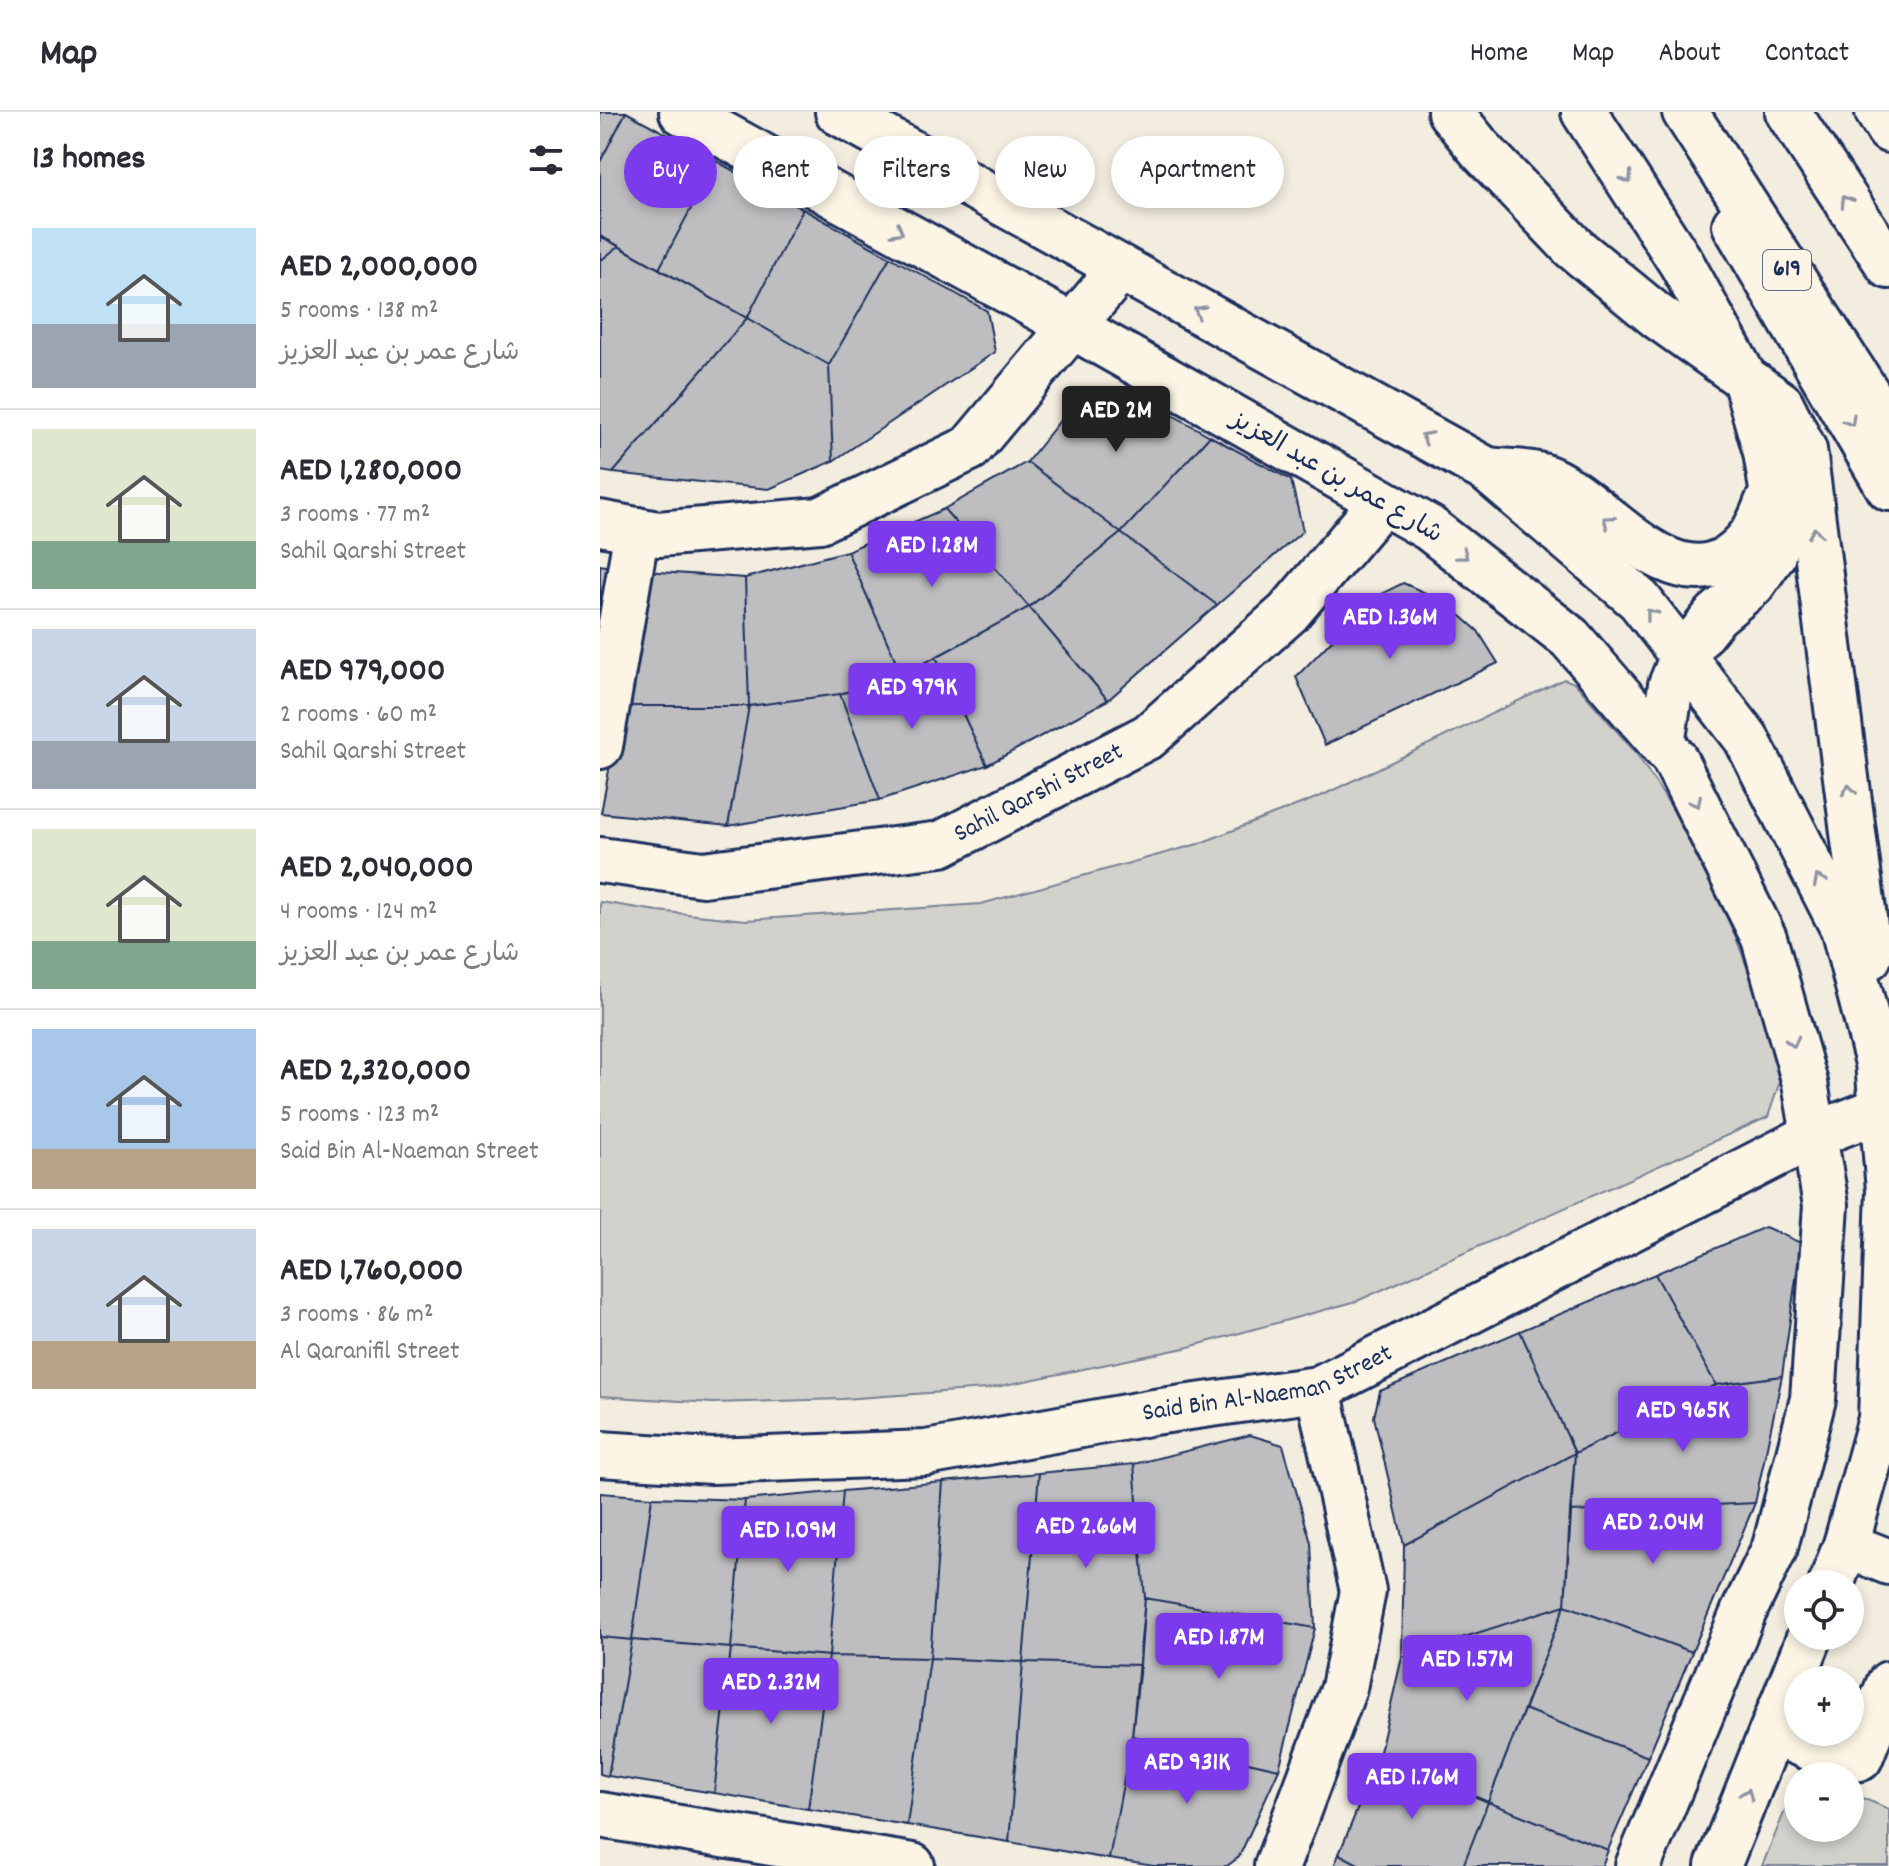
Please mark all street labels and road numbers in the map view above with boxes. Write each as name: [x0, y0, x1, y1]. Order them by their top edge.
road number: 619: [1763, 250, 1811, 290]
street label: شارع عمر بن عبد العزيز: [1221, 401, 1449, 554]
street label: Sahil Qarshi Street: [948, 734, 1130, 853]
street label: Said Bin Al-Naeman Street: [1139, 1335, 1400, 1432]

